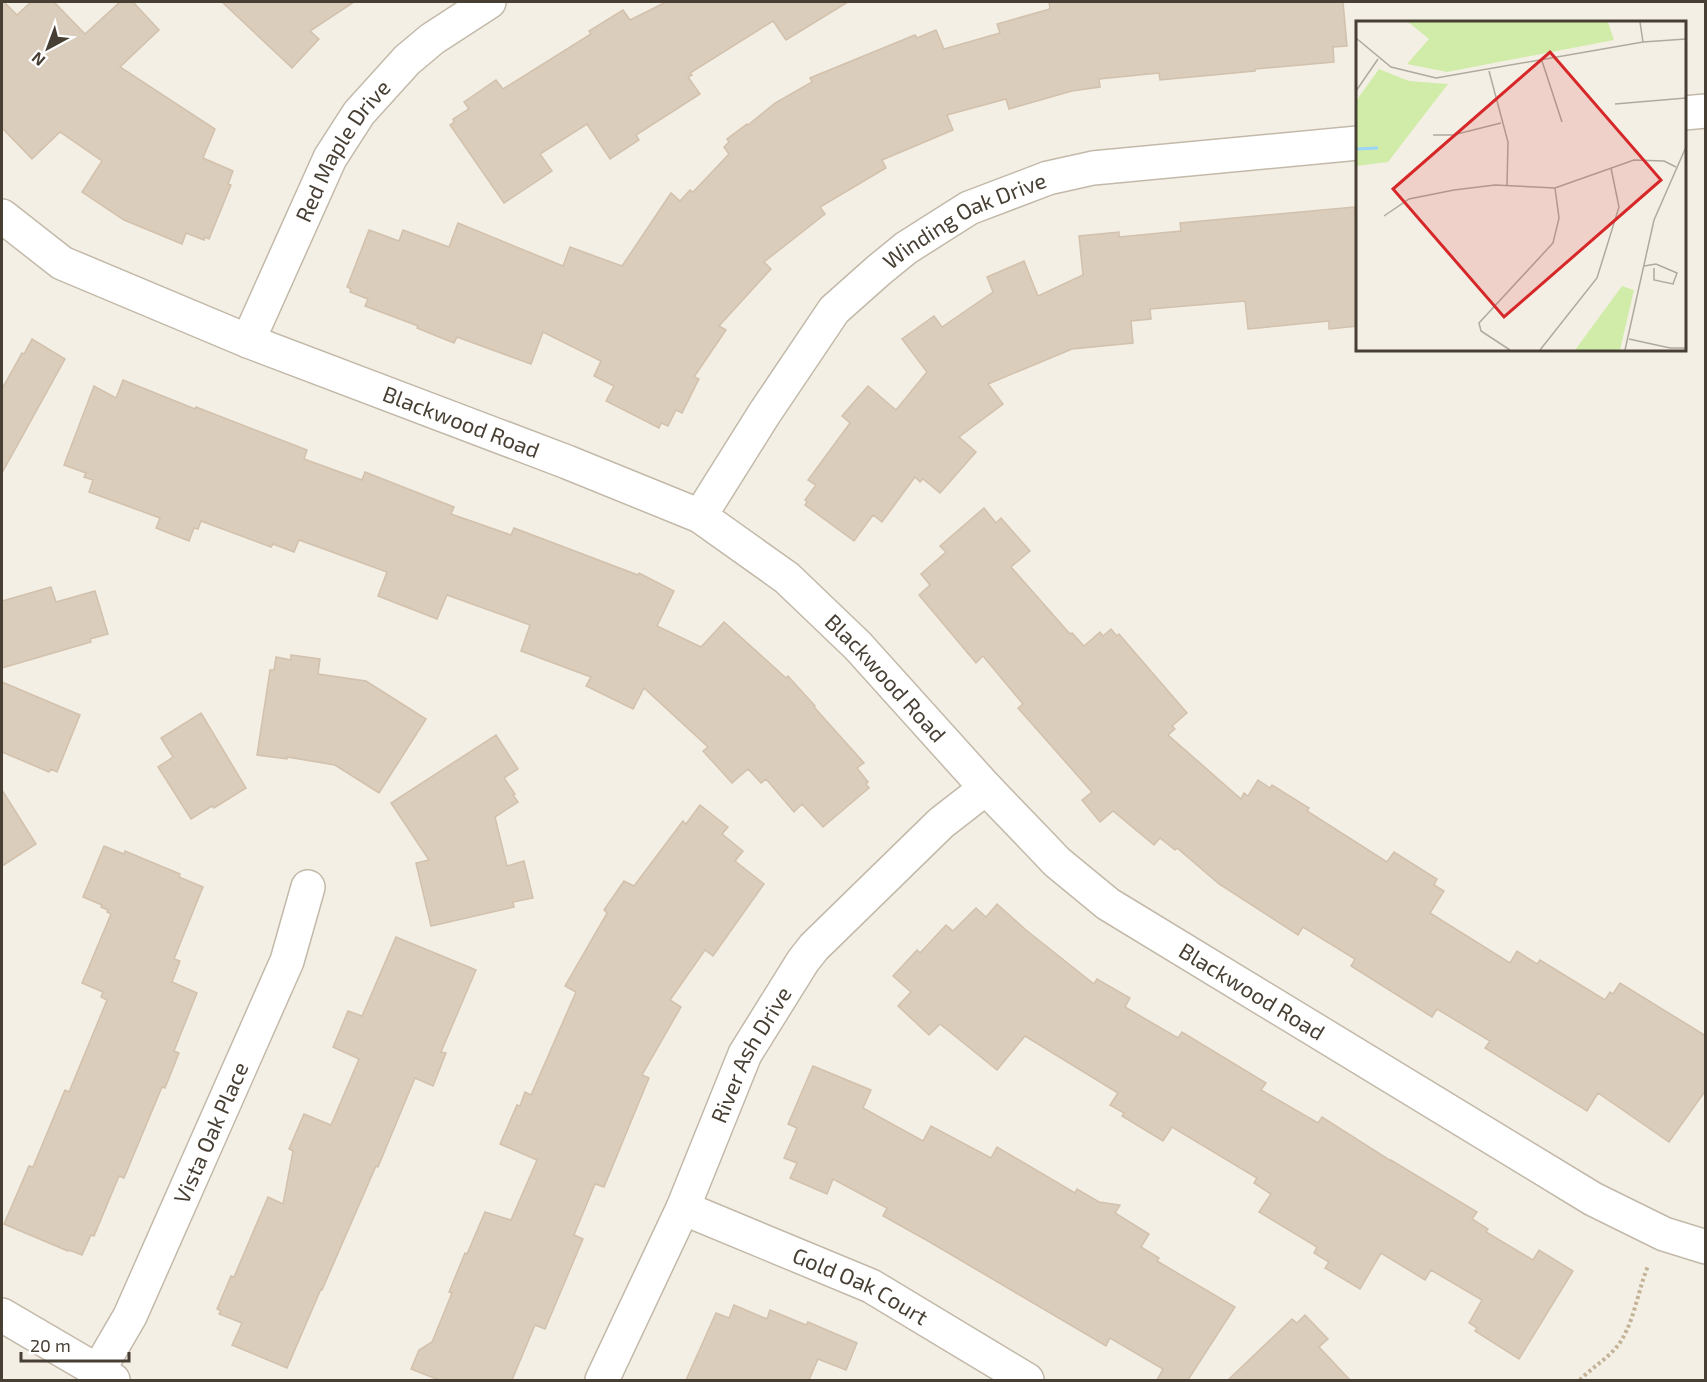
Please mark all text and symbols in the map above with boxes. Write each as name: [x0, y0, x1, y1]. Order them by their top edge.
north arrow: [18, 18, 78, 78]
inset map: [1356, 21, 1686, 351]
text: N: [27, 49, 48, 71]
street label: Red Maple Drive: [289, 74, 395, 226]
street label: Winding Oak Drive: [877, 166, 1050, 274]
street label: Blackwood Road: [380, 379, 544, 462]
street label: Blackwood Road: [820, 608, 952, 747]
street label: Blackwood Road: [1175, 937, 1330, 1045]
street label: River Ash Drive: [705, 981, 796, 1126]
street label: Vista Oak Place: [167, 1058, 253, 1207]
street label: Gold Oak Court: [789, 1241, 933, 1330]
scale bar: [21, 1325, 129, 1363]
text: 20 m: [30, 1334, 71, 1356]

